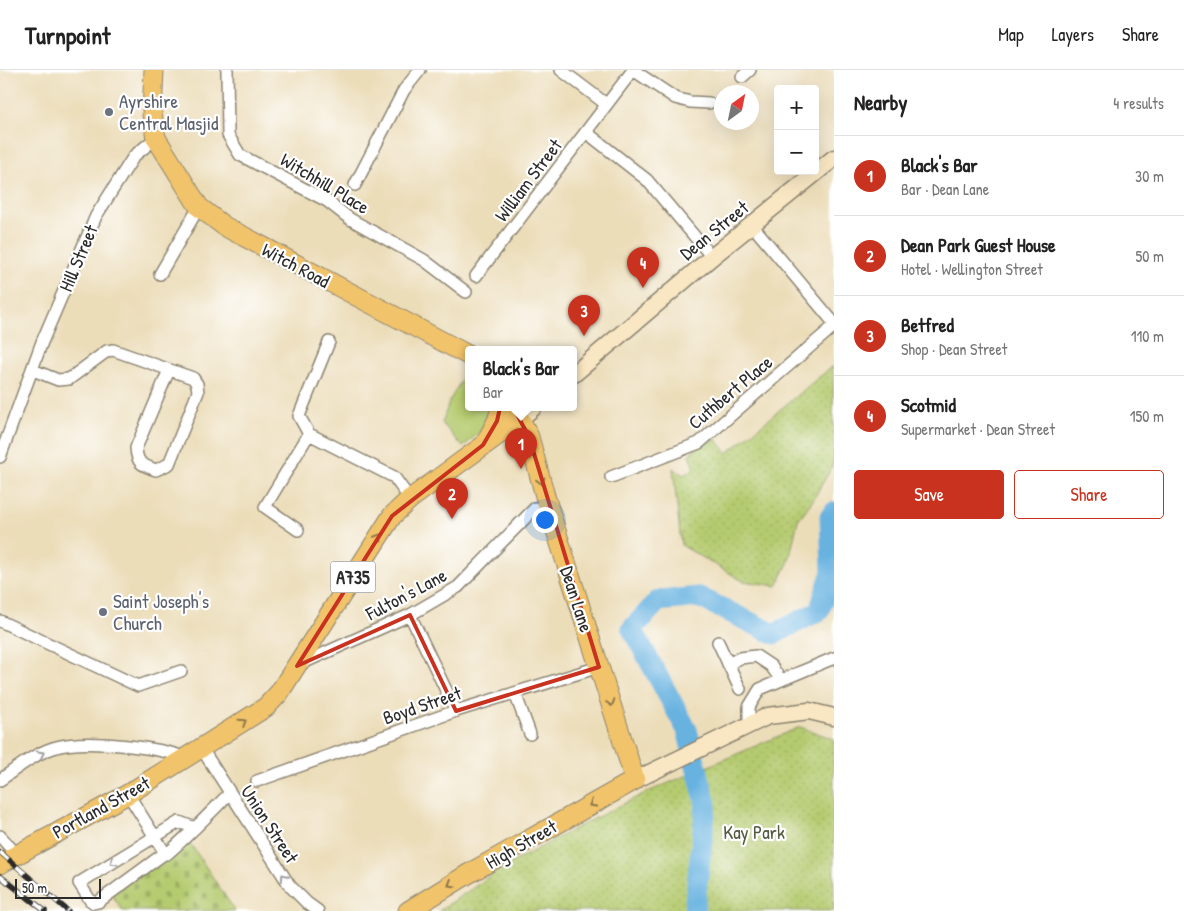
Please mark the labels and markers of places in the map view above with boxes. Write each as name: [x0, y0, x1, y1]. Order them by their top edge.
place label: Ayrshire Central Masjid: [119, 88, 219, 136]
marker: Ayrshire Central Masjid: [103, 106, 115, 118]
pin: 4: [627, 247, 659, 288]
pin: 3: [568, 295, 600, 336]
pin: 1: [505, 428, 537, 469]
pin: 2: [436, 478, 468, 519]
place label: Saint Joseph's Church: [113, 588, 209, 636]
marker: Saint Joseph's Church: [97, 606, 109, 618]

